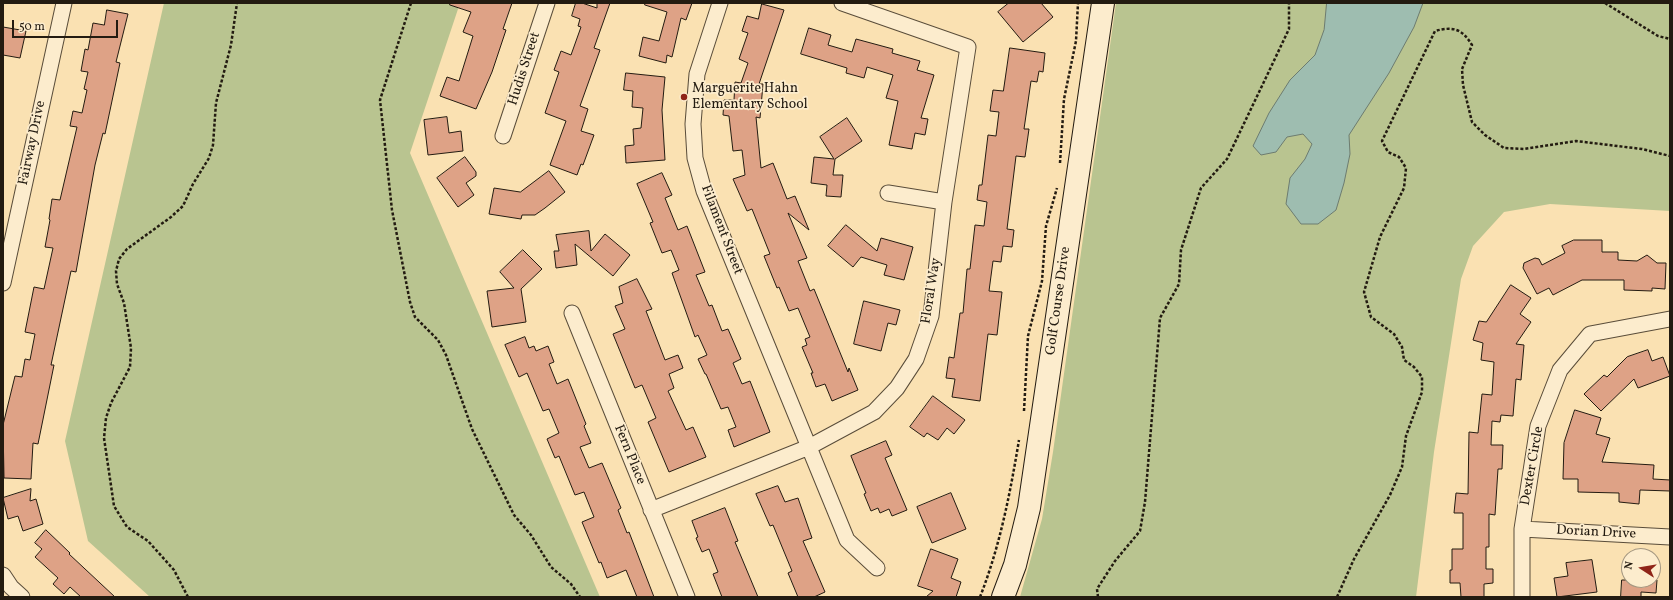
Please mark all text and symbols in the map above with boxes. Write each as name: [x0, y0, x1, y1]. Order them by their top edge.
scale bar: [14, 12, 120, 38]
text: 50 m: [19, 19, 45, 35]
street label: Hudis Street: [505, 30, 545, 108]
place label: Marguerite Hahn Elementary School: [692, 81, 808, 114]
marker: Marguerite Hahn Elementary School: [679, 92, 689, 102]
street label: Fairway Drive: [16, 99, 50, 187]
street label: Filament Street: [696, 183, 746, 277]
street label: Golf Course Drive: [1043, 246, 1075, 356]
street label: Floral Way: [919, 257, 945, 325]
street label: Fern Place: [609, 423, 649, 487]
street label: Dexter Circle: [1518, 425, 1548, 507]
street label: Dorian Drive: [1556, 523, 1636, 543]
north arrow: [1621, 548, 1661, 588]
text: N: [1622, 560, 1638, 571]

